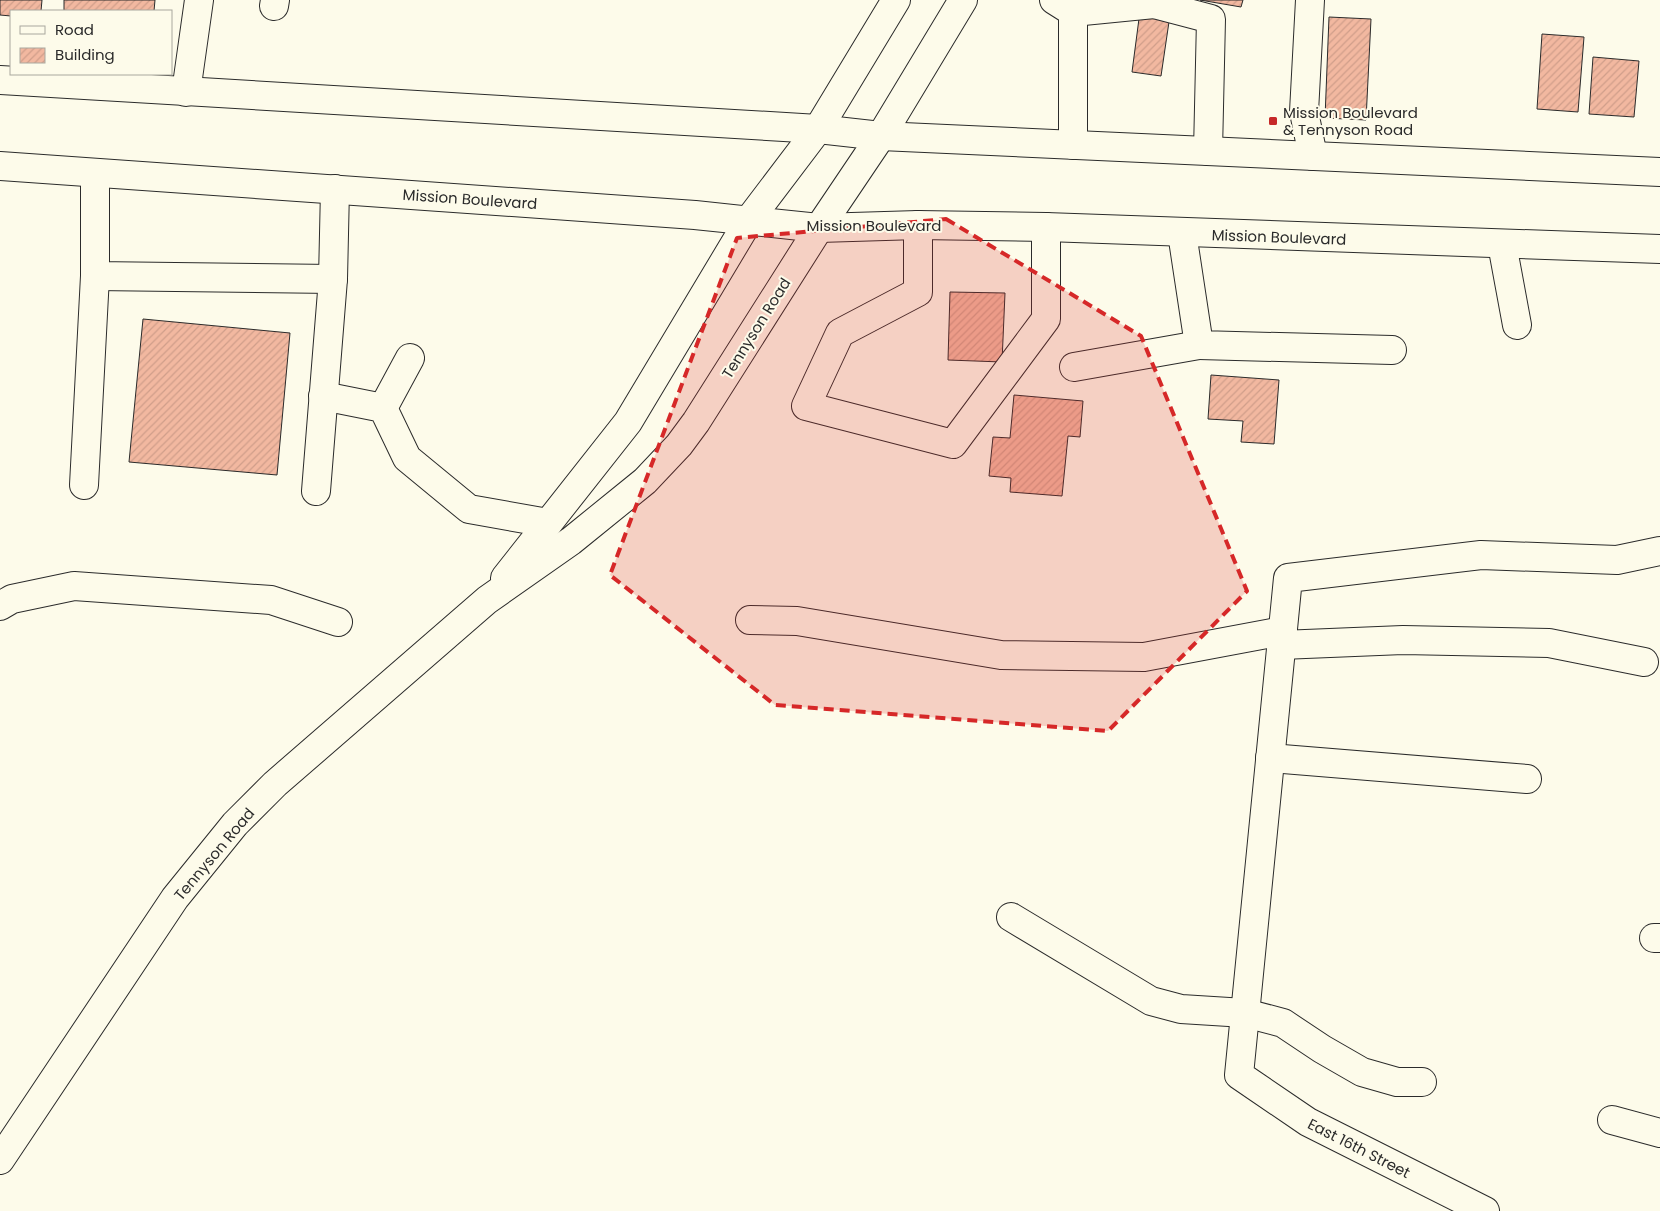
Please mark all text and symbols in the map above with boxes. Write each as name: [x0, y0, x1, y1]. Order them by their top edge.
legend: [10, 10, 172, 75]
text: Road: [55, 19, 94, 40]
text: Building: [55, 44, 115, 65]
place label: Mission Boulevard & Tennyson Road: [1283, 102, 1418, 140]
marker: Mission Boulevard & Tennyson Road: [1267, 115, 1279, 127]
street label: Mission Boulevard: [402, 184, 538, 214]
street label: Mission Boulevard: [807, 215, 941, 236]
street label: Mission Boulevard: [1211, 224, 1347, 250]
street label: Tennyson Road: [717, 274, 795, 382]
street label: Tennyson Road: [169, 803, 259, 905]
street label: East 16th Street: [1304, 1113, 1414, 1183]

